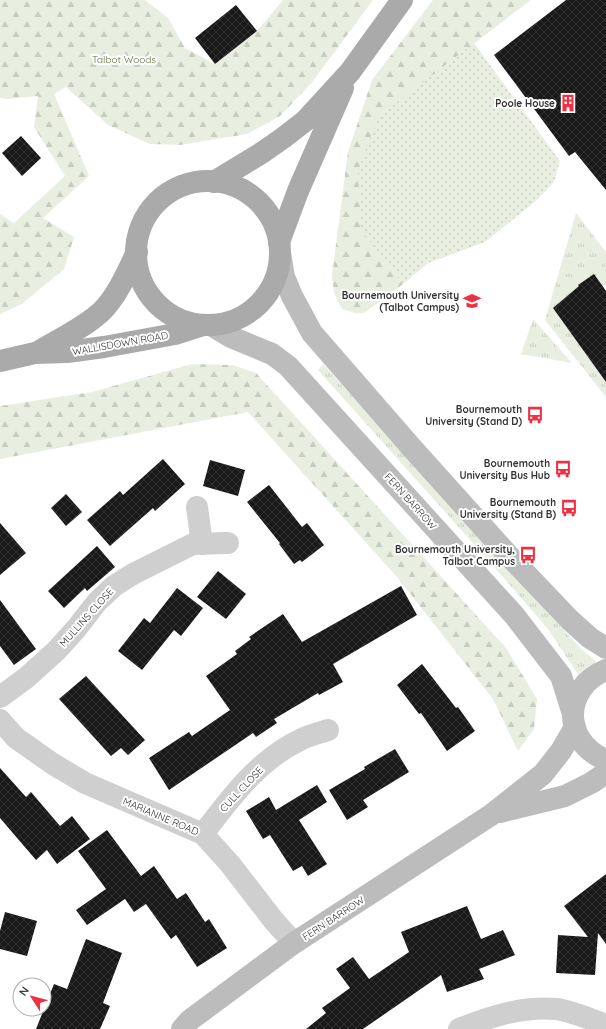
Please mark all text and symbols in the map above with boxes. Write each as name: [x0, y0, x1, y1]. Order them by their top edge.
park label: Talbot Woods: [92, 53, 156, 66]
building icon: Poole House: [558, 93, 578, 113]
place label: Poole House: [495, 97, 555, 110]
place label: Bournemouth University (Talbot Campus): [342, 289, 459, 314]
school or university icon: Bournemouth University (Talbot Campus): [462, 291, 482, 311]
street label: WALLISDOWN ROAD: [71, 329, 169, 358]
place label: Bournemouth University (Stand D): [425, 403, 522, 428]
bus stop icon: Bournemouth University (Stand D): [525, 405, 545, 425]
place label: Bournemouth University Bus Hub: [460, 457, 550, 482]
bus stop icon: Bournemouth University Bus Hub: [553, 459, 573, 479]
street label: FERN BARROW: [382, 470, 440, 533]
place label: Bournemouth University (Stand B): [460, 496, 556, 521]
bus stop icon: Bournemouth University (Stand B): [559, 498, 579, 518]
place label: Bournemouth University, Talbot Campus: [395, 543, 515, 568]
bus stop icon: Bournemouth University, Talbot Campus: [518, 545, 538, 565]
street label: MULLINS CLOSE: [56, 585, 116, 650]
street label: CULL CLOSE: [217, 764, 266, 815]
street label: MARIANNE ROAD: [121, 795, 201, 838]
street label: FERN BARROW: [300, 893, 367, 943]
north arrow: [12, 977, 52, 1017]
text: N: [16, 984, 32, 999]

